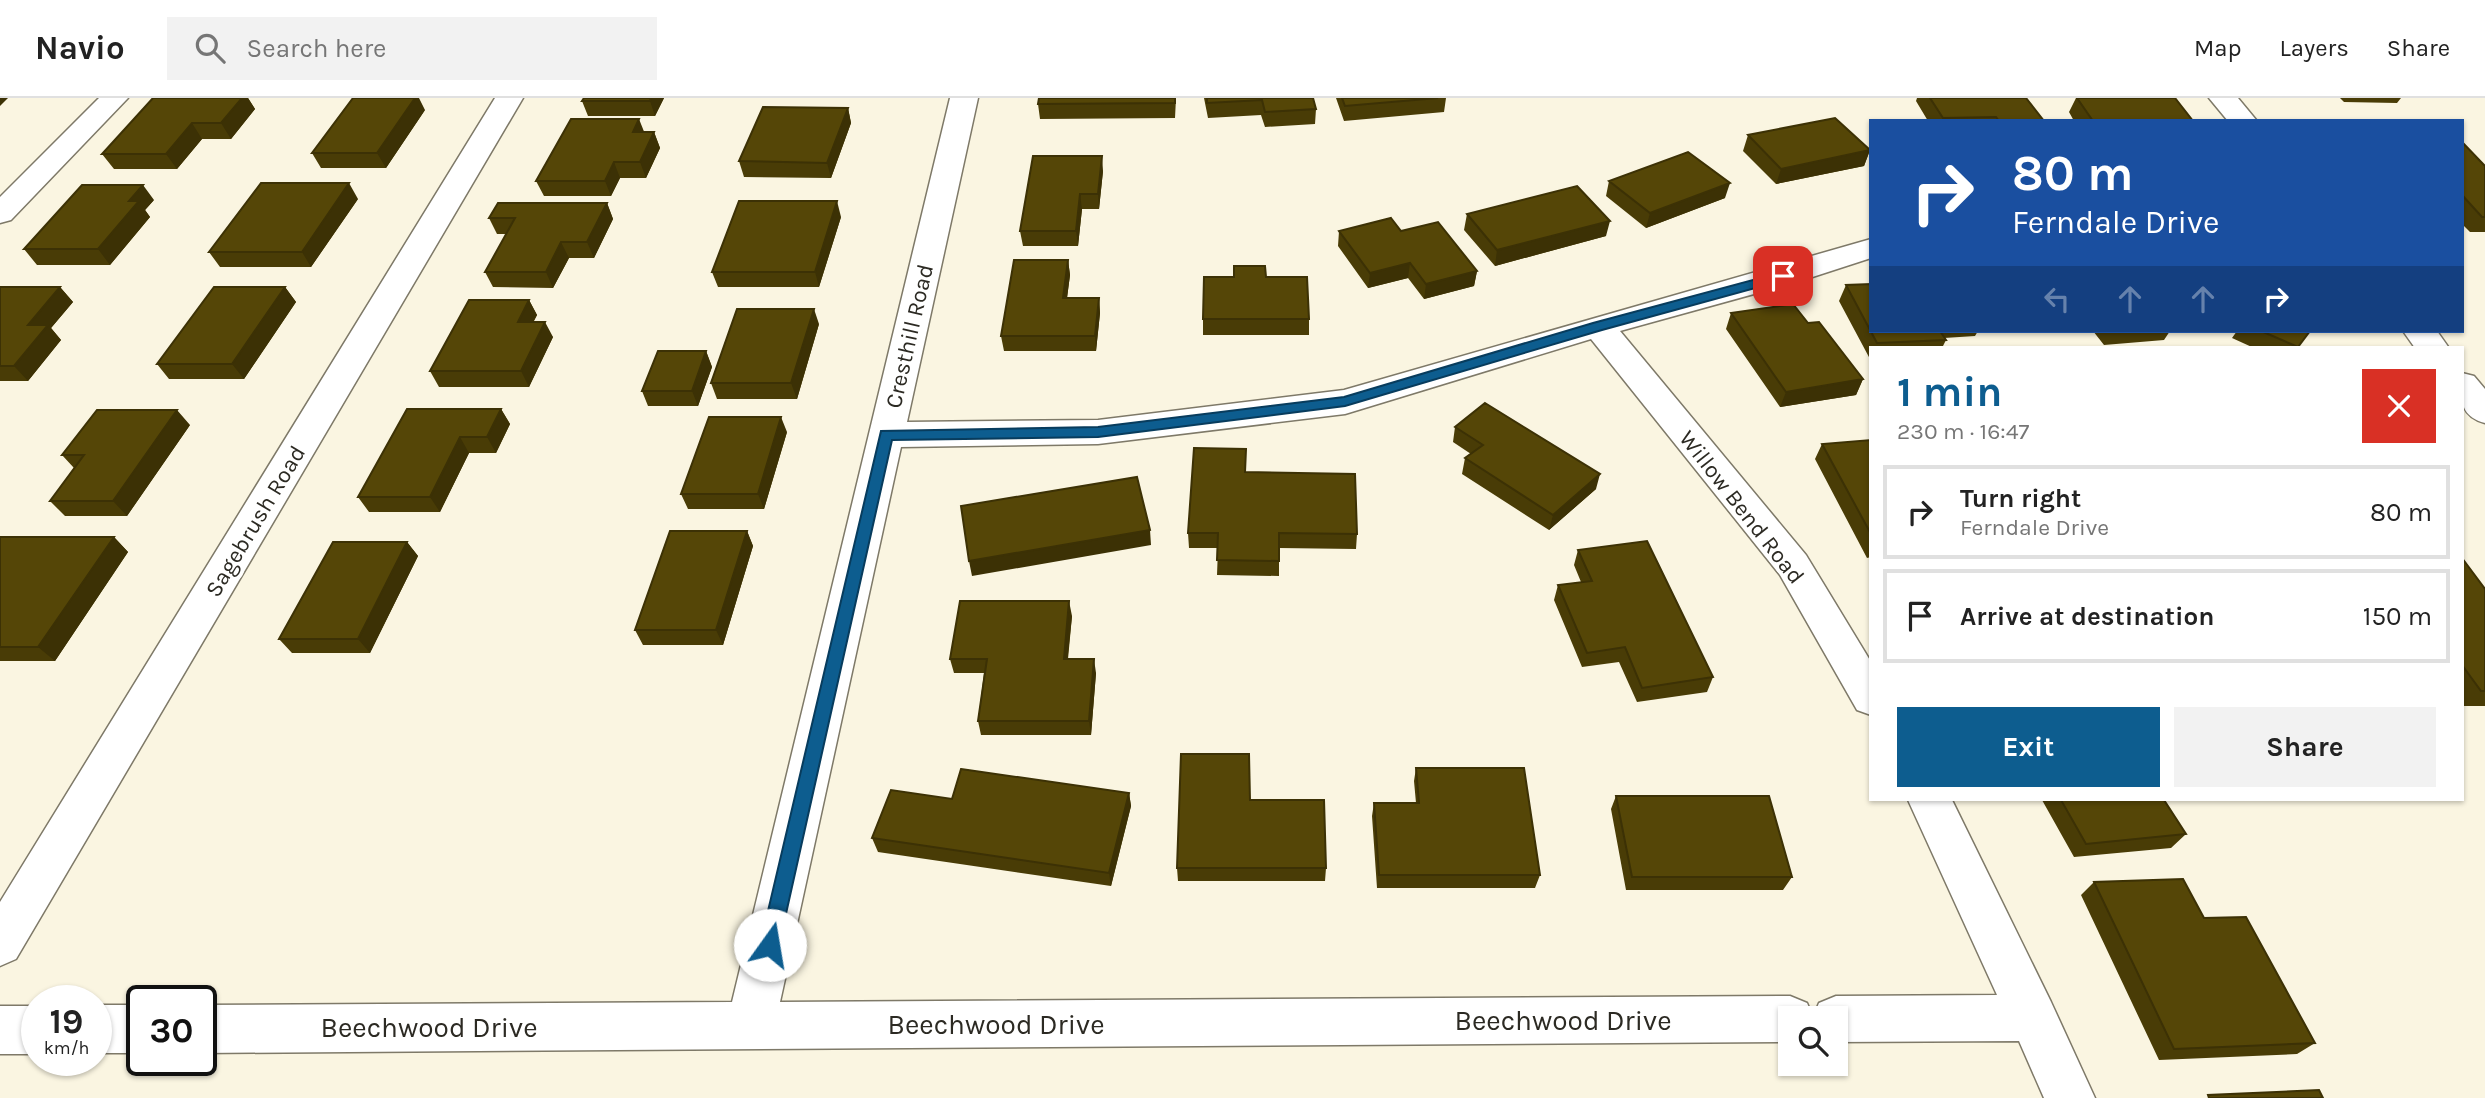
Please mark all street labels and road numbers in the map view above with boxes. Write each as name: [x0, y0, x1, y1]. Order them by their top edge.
street label: Cresthill Road: [880, 261, 939, 411]
street label: Willow Bend Road: [1673, 425, 1810, 589]
street label: Sagebrush Road: [200, 441, 311, 602]
street label: Beechwood Drive: [1454, 1004, 1672, 1037]
street label: Beechwood Drive: [887, 1008, 1105, 1041]
street label: Beechwood Drive: [320, 1011, 538, 1044]

